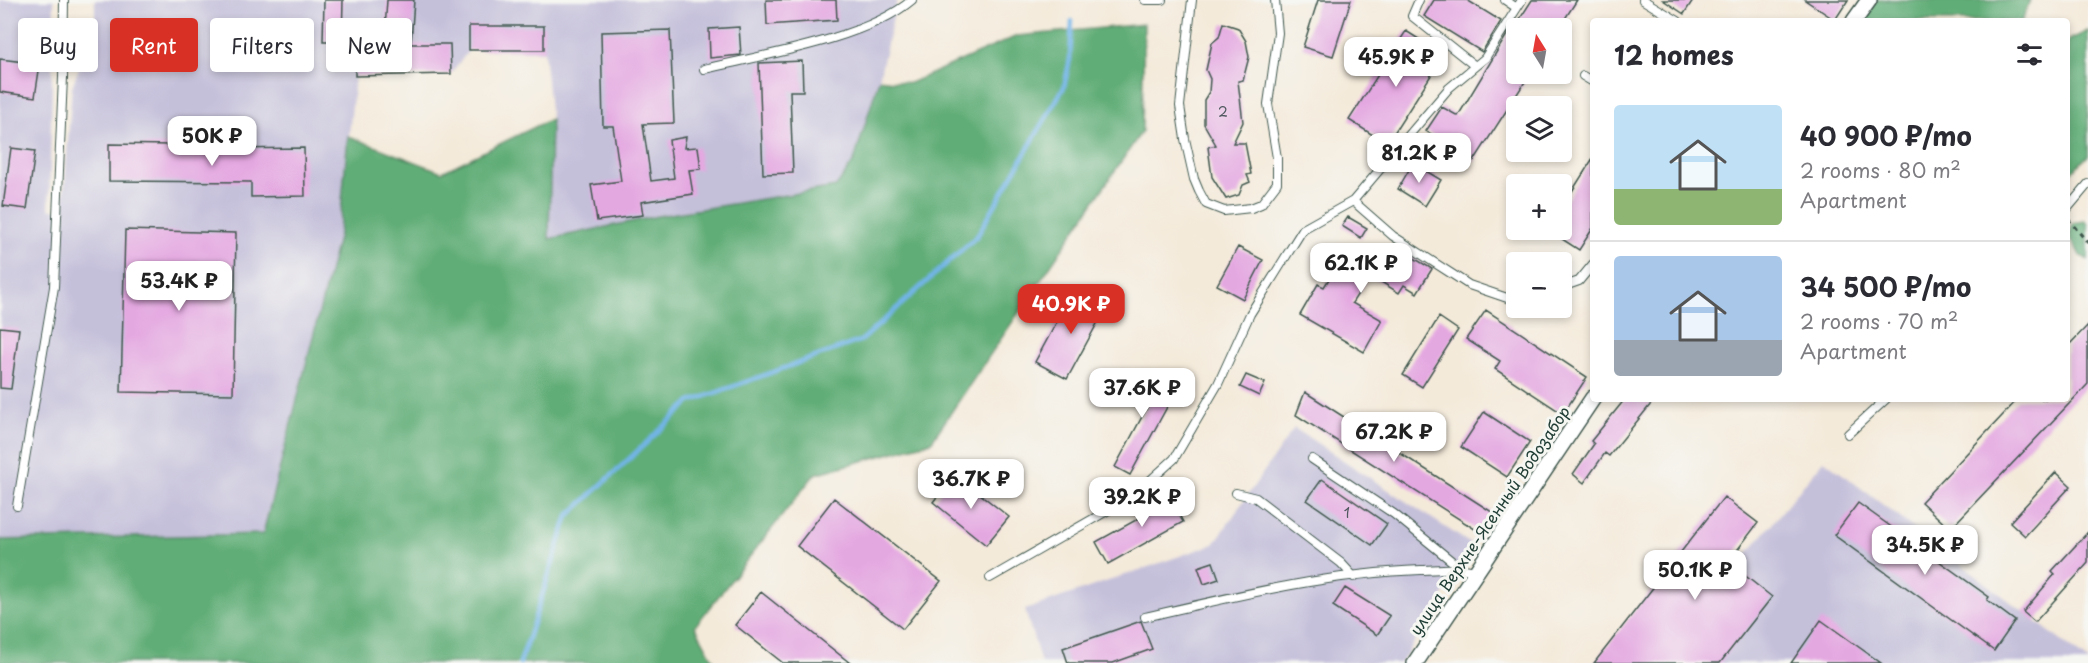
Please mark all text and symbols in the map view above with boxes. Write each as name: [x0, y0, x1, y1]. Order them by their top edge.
chip: Buy: [18, 18, 98, 72]
chip: Rent: [110, 18, 198, 72]
chip: Filters: [210, 18, 314, 72]
chip: New: [326, 18, 412, 72]
north arrow: [1506, 18, 1572, 84]
map controls: [1506, 18, 1572, 318]
text: 12 homes: [1614, 35, 1734, 74]
pin: 45.9K ₽: [1341, 37, 1451, 88]
icon: filters: [2013, 38, 2046, 71]
text: 45.9K ₽: [1358, 41, 1434, 71]
button: layers: [1506, 96, 1572, 162]
house number: 2: [1218, 101, 1228, 122]
pin: 50K ₽: [170, 116, 254, 167]
text: 40 900 ₽/mo: [1800, 116, 1972, 155]
text: 50K ₽: [182, 120, 242, 150]
icon: home: [1662, 129, 1734, 201]
pin: 81.2K ₽: [1364, 133, 1474, 184]
text: 81.2K ₽: [1381, 137, 1457, 167]
text: 2 rooms · 80 m²: [1800, 155, 1961, 185]
button: +: [1506, 174, 1572, 240]
text: Apartment: [1800, 185, 1907, 215]
pin: 62.1K ₽: [1306, 243, 1416, 294]
text: 62.1K ₽: [1324, 247, 1398, 277]
button: −: [1506, 252, 1572, 318]
pin: 53.4K ₽: [124, 261, 234, 312]
text: 53.4K ₽: [140, 265, 218, 295]
text: 34 500 ₽/mo: [1800, 267, 1971, 306]
icon: home: [1662, 280, 1734, 352]
pin: 40.9K ₽: [1016, 284, 1126, 335]
text: 40.9K ₽: [1032, 288, 1110, 318]
text: 2 rooms · 70 m²: [1800, 306, 1958, 336]
text: Apartment: [1800, 336, 1907, 366]
pin: 37.6K ₽: [1087, 368, 1197, 419]
text: 37.6K ₽: [1103, 372, 1181, 402]
street label: улица Верхне-Ясенный Водозабор: [1403, 400, 1575, 640]
pin: 67.2K ₽: [1339, 412, 1449, 463]
text: 67.2K ₽: [1355, 416, 1433, 446]
pin: 36.7K ₽: [916, 459, 1026, 510]
text: 36.7K ₽: [932, 463, 1010, 493]
pin: 39.2K ₽: [1087, 477, 1197, 528]
text: 39.2K ₽: [1103, 481, 1181, 511]
house number: 1: [1344, 502, 1350, 523]
pin: 34.5K ₽: [1870, 525, 1980, 576]
text: 34.5K ₽: [1886, 529, 1964, 559]
pin: 50.1K ₽: [1640, 550, 1750, 601]
text: 50.1K ₽: [1658, 554, 1732, 584]

